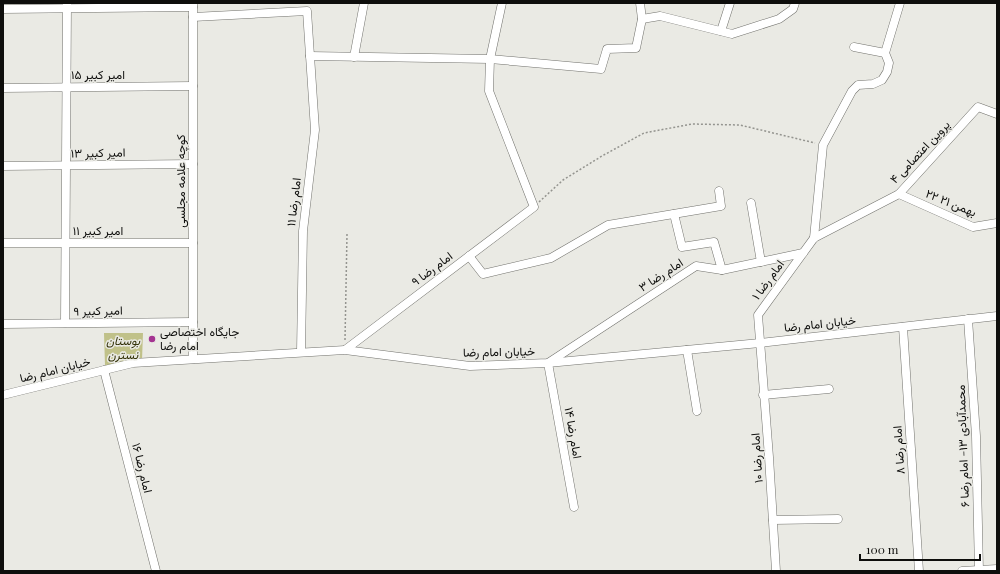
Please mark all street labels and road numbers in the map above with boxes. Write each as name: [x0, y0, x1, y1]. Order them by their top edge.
street label: امیر کبیر ۱۵: [71, 66, 125, 83]
street label: پروین اعتصامی ۴: [886, 116, 953, 187]
street label: کوچه علامه مجلسی: [172, 134, 189, 228]
street label: امیر کبیر ۱۳: [70, 144, 126, 161]
street label: امام رضا ۱۱: [282, 177, 305, 227]
street label: ۲۲ بهمن ۲۱: [923, 185, 979, 220]
street label: امیر کبیر ۱۱: [73, 222, 123, 239]
street label: امام رضا ۹: [408, 247, 456, 290]
street label: امام رضا ۳: [635, 254, 686, 295]
street label: امام رضا ۱: [747, 256, 788, 303]
street label: امیر کبیر ۹: [73, 302, 123, 319]
street label: خیابان امام رضا: [783, 311, 857, 336]
street label: خیابان امام رضا: [463, 342, 535, 361]
street label: خیابان امام رضا: [18, 353, 92, 386]
street label: محمدآبادی ۱۳- امام رضا ۶: [952, 385, 973, 508]
street label: امام رضا ۱۴: [561, 406, 586, 460]
street label: امام رضا ۸: [888, 425, 909, 475]
street label: امام رضا ۱۰: [746, 432, 767, 484]
street label: امام رضا ۱۶: [128, 441, 157, 495]

